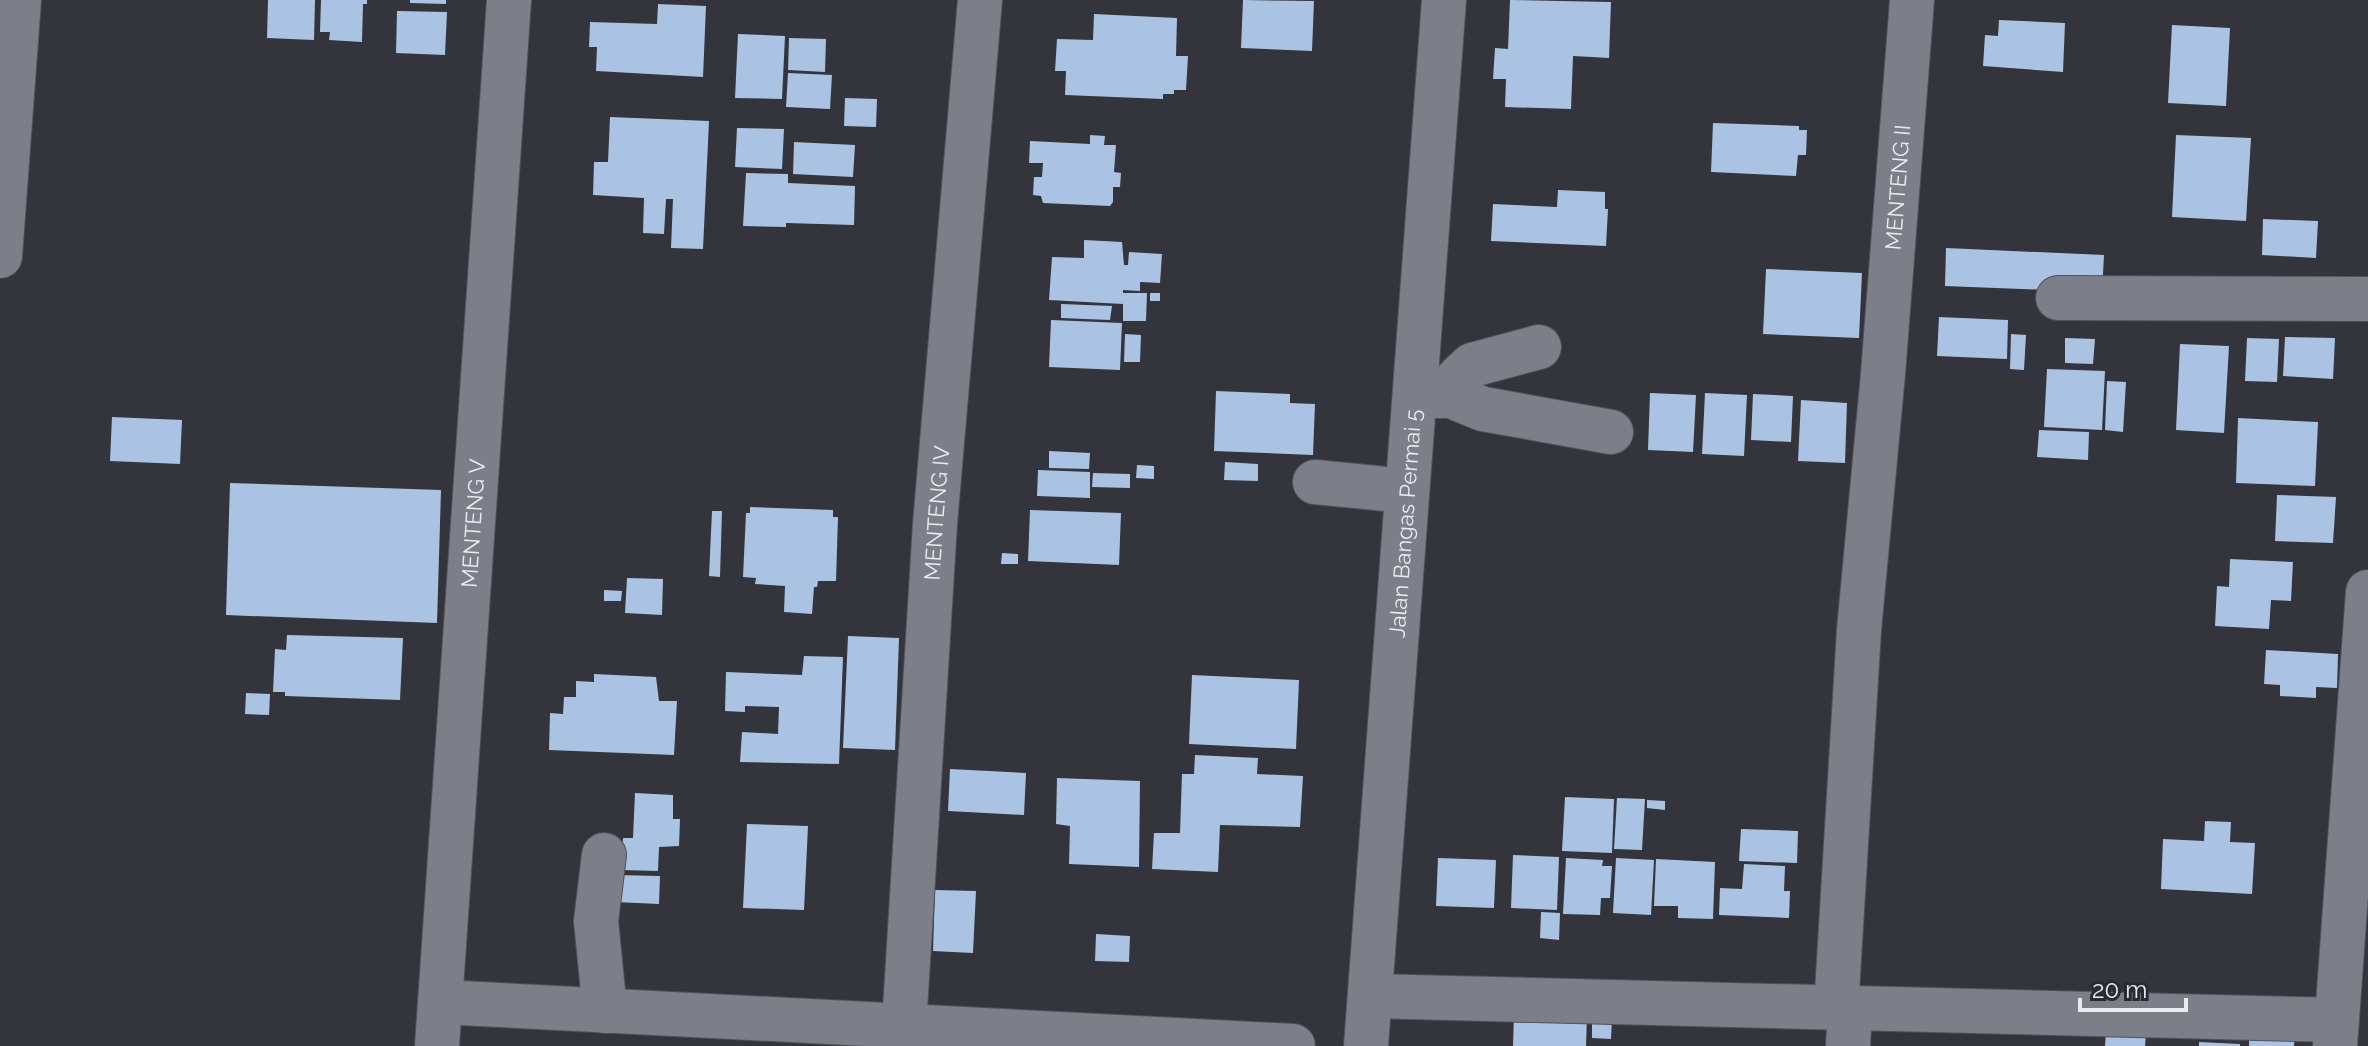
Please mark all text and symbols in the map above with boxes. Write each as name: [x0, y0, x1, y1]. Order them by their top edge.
street label: MENTENG II: [1880, 124, 1915, 251]
street label: Jalan Bangas Permai 5: [1383, 408, 1426, 639]
street label: MENTENG IV: [919, 444, 955, 581]
street label: MENTENG V: [456, 458, 490, 589]
scale bar: [2080, 962, 2186, 1012]
text: 20 m: [2092, 975, 2147, 1004]

